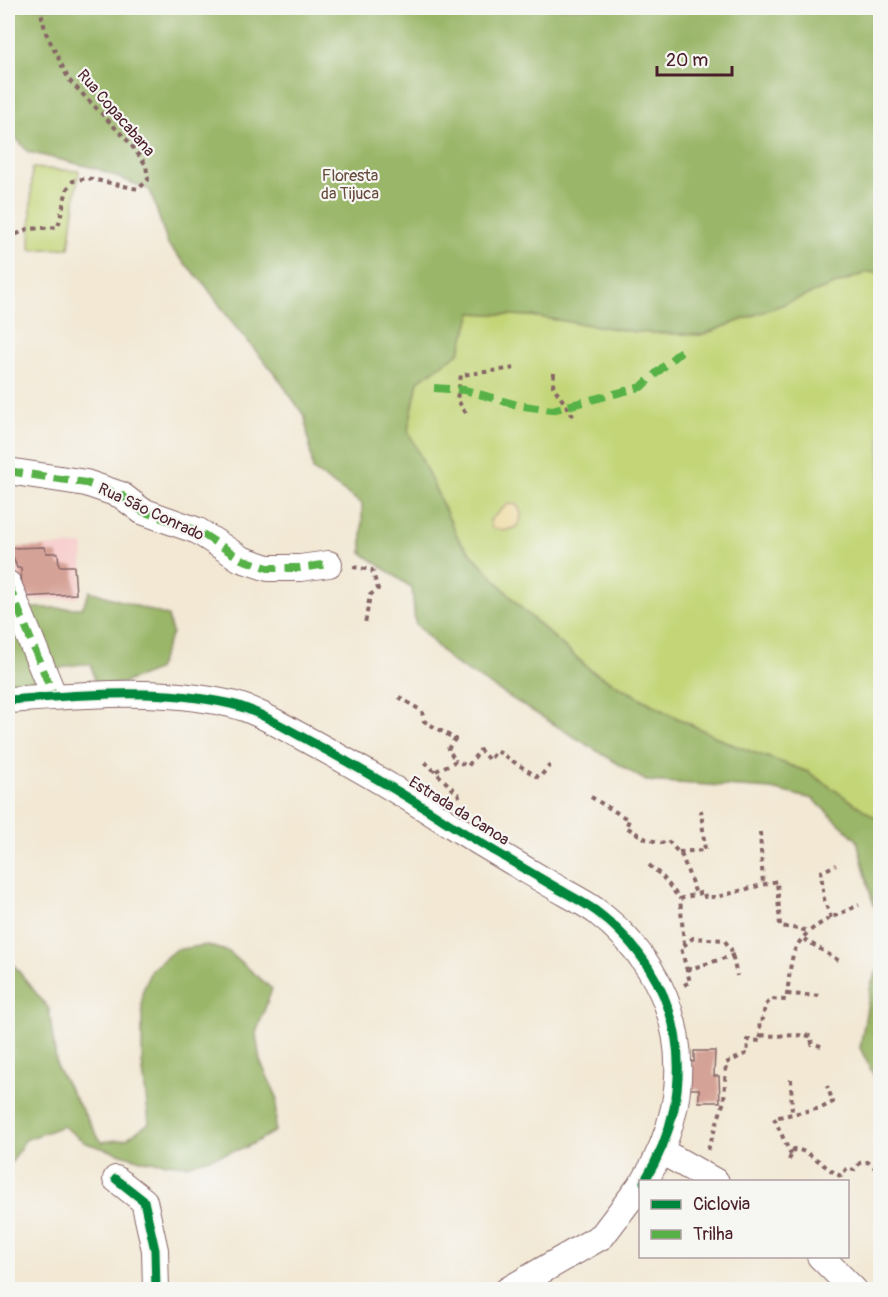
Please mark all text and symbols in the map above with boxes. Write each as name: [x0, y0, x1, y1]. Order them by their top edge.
scale bar: [657, 39, 732, 77]
text: 20 m: [666, 49, 708, 72]
street label: Rua Copacabana: [73, 65, 159, 161]
park label: Floresta da Tijuca: [321, 166, 379, 204]
street label: Rua São Conrado: [95, 479, 207, 545]
street label: Estrada da Canoa: [405, 772, 513, 850]
legend: [639, 1180, 849, 1258]
text: Ciclovia: [693, 1193, 750, 1216]
text: Trilha: [693, 1223, 733, 1246]

